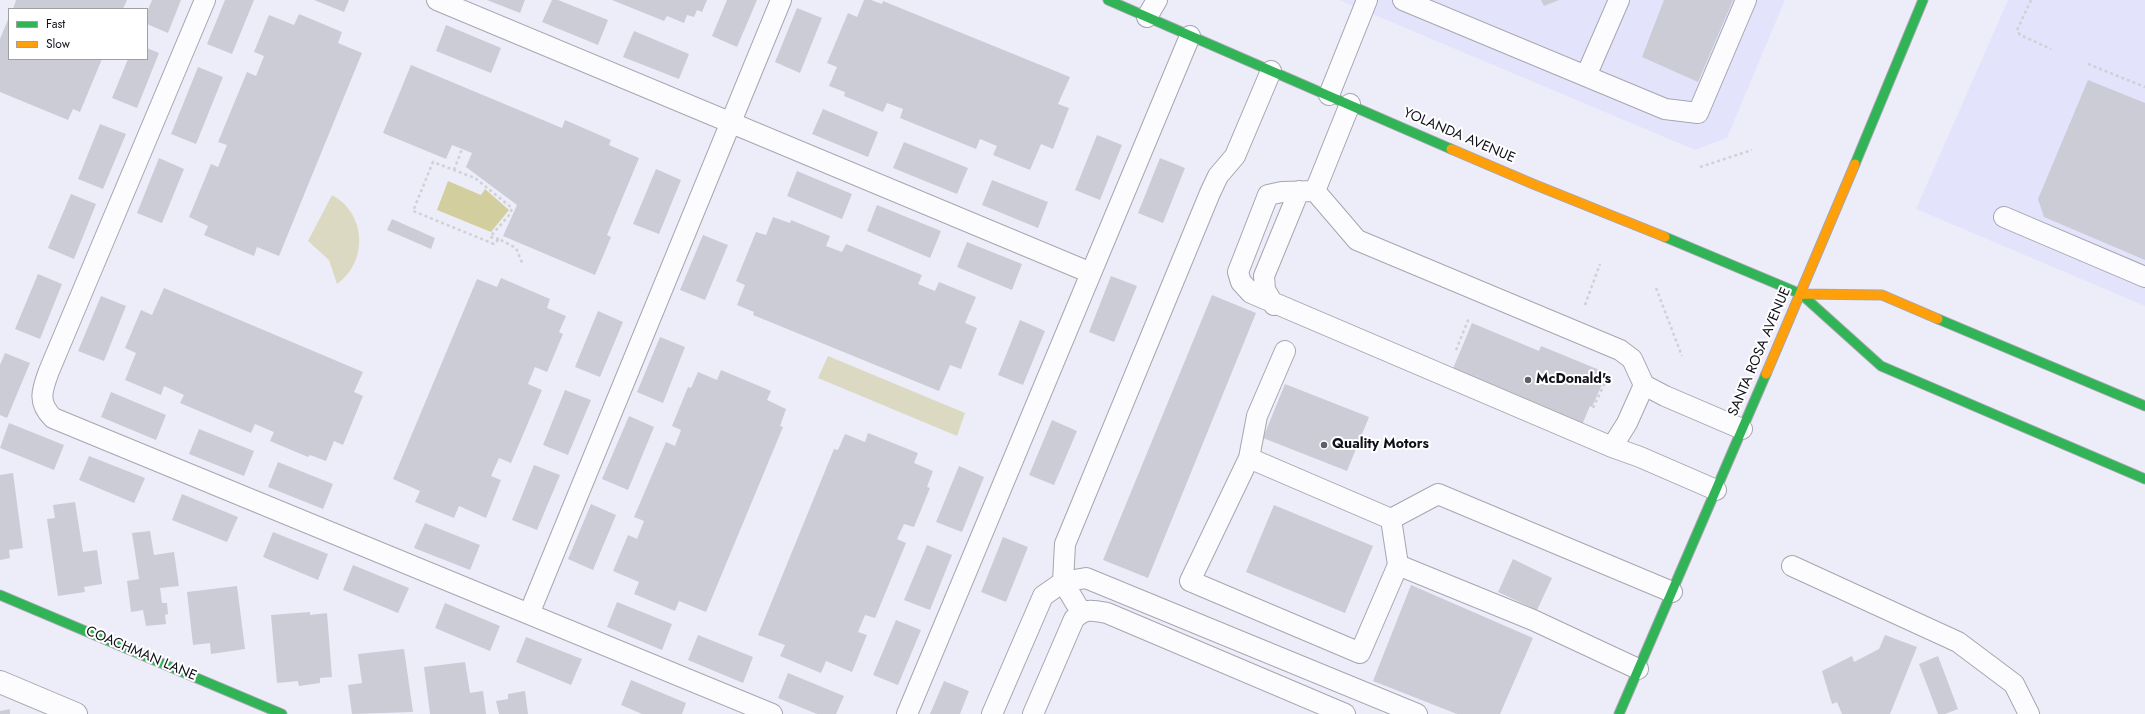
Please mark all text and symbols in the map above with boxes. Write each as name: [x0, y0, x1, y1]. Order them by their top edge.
legend: [8, 8, 148, 60]
text: Fast: [46, 15, 65, 33]
text: Slow: [46, 35, 70, 53]
street label: YOLANDA AVENUE: [1401, 105, 1517, 167]
street label: SANTA ROSA AVENUE: [1725, 285, 1795, 419]
place label: McDonald's: [1536, 372, 1611, 388]
marker: McDonald's: [1523, 375, 1533, 385]
place label: Quality Motors: [1332, 437, 1429, 453]
marker: Quality Motors: [1319, 440, 1329, 450]
street label: COACHMAN LANE: [83, 623, 199, 685]

